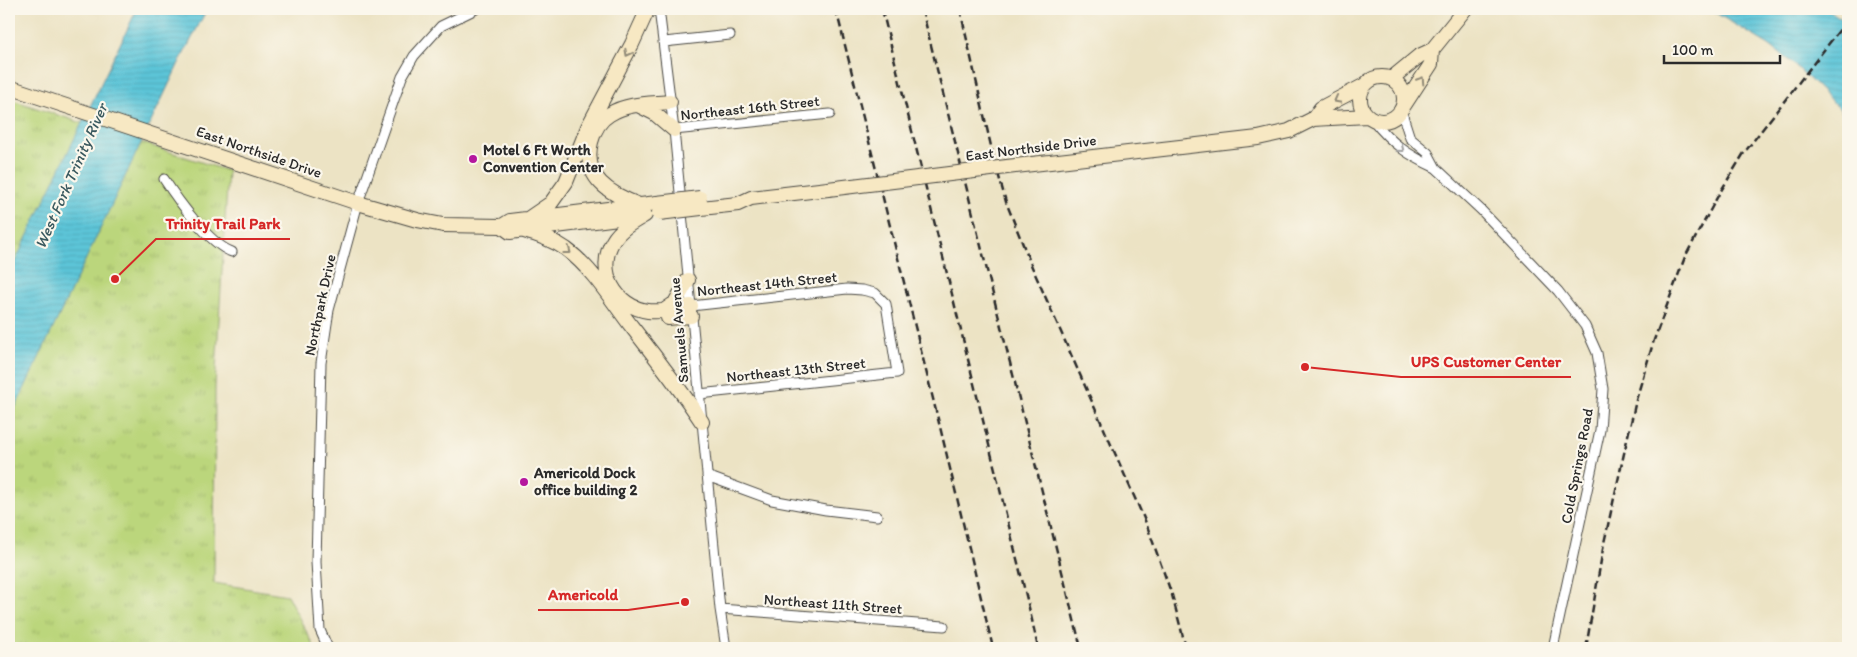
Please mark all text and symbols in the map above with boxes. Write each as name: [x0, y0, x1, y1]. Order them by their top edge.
scale bar: [1664, 32, 1781, 64]
text: 100 m: [1672, 41, 1714, 59]
one-way arrow: [624, 48, 634, 57]
one-way arrow: [1415, 76, 1424, 85]
street label: Northeast 16th Street: [680, 92, 821, 124]
one-way arrow: [1333, 94, 1342, 104]
water label: West Fork Trinity River: [30, 99, 112, 251]
street label: East Northside Drive: [194, 122, 324, 182]
street label: East Northside Drive: [965, 131, 1097, 165]
place label: Motel 6 Ft Worth Convention Center: [483, 141, 604, 176]
one-way arrow: [1396, 143, 1405, 152]
marker: Motel 6 Ft Worth Convention Center: [467, 153, 479, 165]
callout: Trinity Trail Park: [156, 208, 290, 239]
text: Trinity Trail Park: [164, 214, 281, 234]
one-way arrow: [562, 245, 572, 254]
street label: Northpark Drive: [300, 253, 340, 357]
street label: Northeast 14th Street: [696, 268, 838, 300]
street label: Samuels Avenue: [665, 277, 693, 383]
callout: UPS Customer Center: [1401, 346, 1571, 377]
text: UPS Customer Center: [1411, 352, 1562, 371]
street label: Northeast 13th Street: [725, 354, 867, 386]
street label: Cold Springs Road: [1557, 407, 1597, 525]
place label: Americold Dock office building 2: [533, 464, 637, 500]
marker: Americold Dock office building 2: [518, 476, 530, 488]
callout: Americold: [538, 579, 628, 610]
text: Americold: [547, 585, 619, 604]
street label: Northeast 11th Street: [763, 590, 903, 618]

